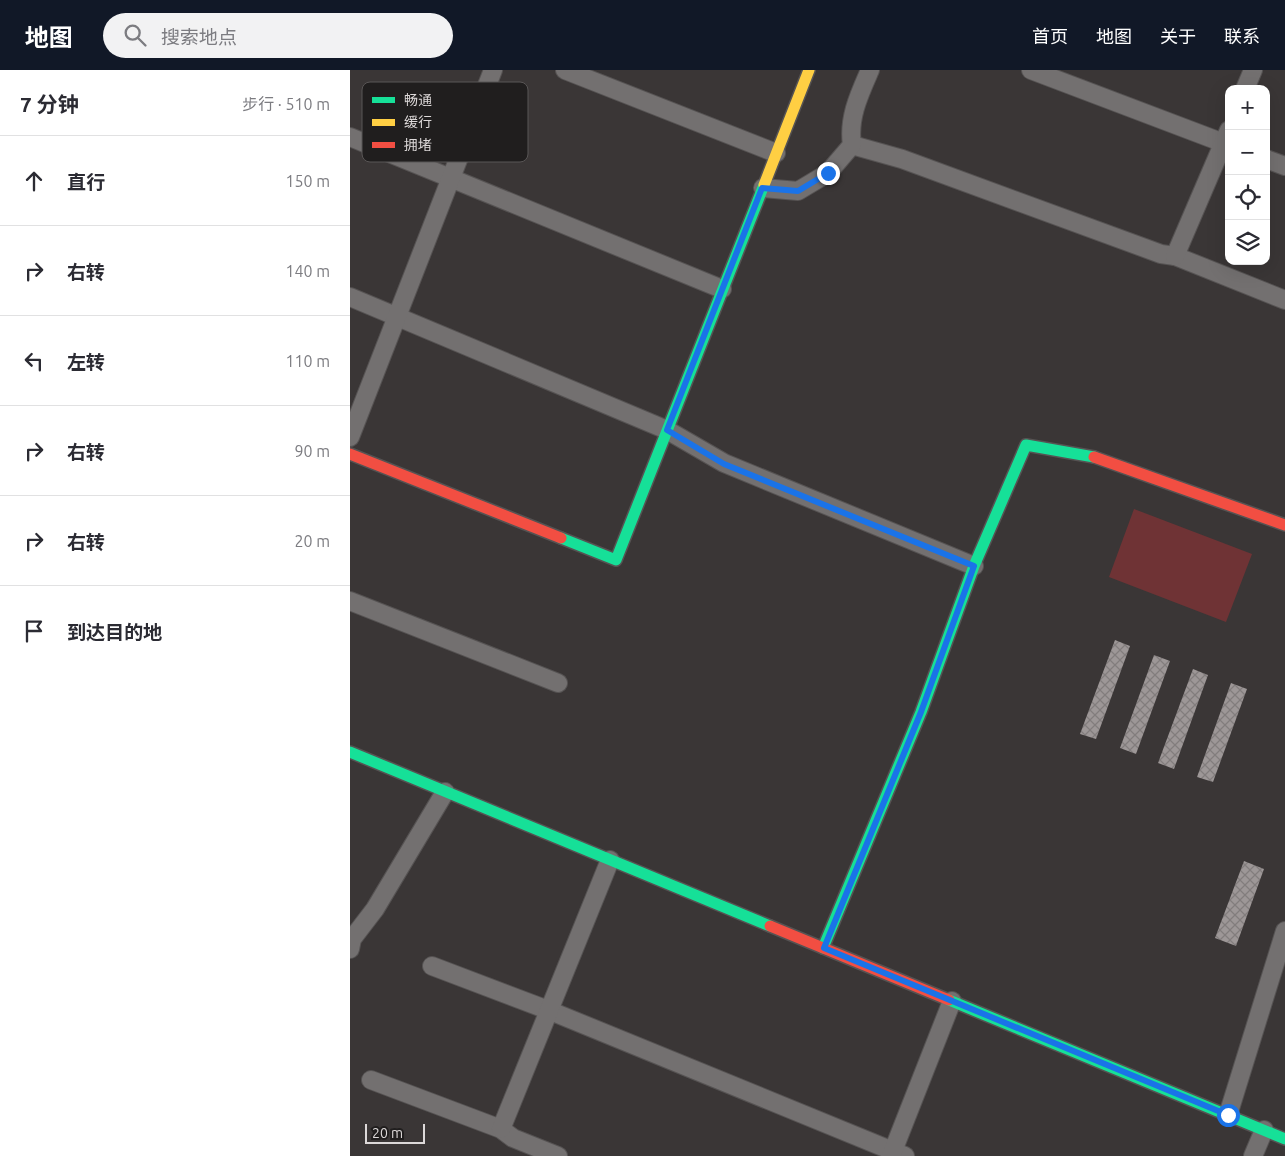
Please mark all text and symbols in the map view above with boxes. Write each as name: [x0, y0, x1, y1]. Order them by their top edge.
search box: [103, 13, 453, 58]
icon: search: [121, 21, 149, 49]
text: 地图: [25, 24, 73, 51]
text: 搜索地点: [161, 26, 237, 48]
text: 首页: [1032, 26, 1068, 46]
text: 地图: [1096, 26, 1132, 46]
text: 关于: [1160, 26, 1196, 46]
text: 联系: [1224, 26, 1260, 46]
legend: [362, 82, 528, 162]
map controls: [1225, 85, 1270, 265]
button: +: [1225, 85, 1270, 130]
text: 7 分钟: [20, 92, 79, 116]
text: 畅通: [404, 92, 432, 108]
text: 步行 · 510 m: [242, 95, 330, 113]
text: 缓行: [404, 114, 432, 130]
button: −: [1225, 130, 1270, 175]
text: 拥堵: [404, 137, 432, 153]
route end: [817, 162, 840, 185]
icon: ahead: [20, 167, 48, 195]
text: 直行: [67, 171, 105, 193]
text: 150 m: [285, 172, 330, 190]
button: locate: [1225, 175, 1270, 220]
button: layers: [1225, 220, 1270, 265]
icon: right: [20, 257, 48, 285]
text: 右转: [67, 261, 105, 283]
text: 140 m: [285, 262, 330, 280]
icon: left: [20, 347, 48, 375]
text: 左转: [67, 351, 105, 373]
text: 110 m: [285, 352, 330, 370]
icon: right: [20, 437, 48, 465]
text: 右转: [67, 441, 105, 463]
text: 90 m: [294, 442, 330, 460]
icon: right: [20, 527, 48, 555]
text: 右转: [67, 531, 105, 553]
text: 20 m: [294, 532, 330, 550]
icon: arrive: [20, 617, 48, 645]
text: 到达目的地: [67, 621, 162, 643]
route start: [1217, 1104, 1240, 1127]
scale bar: [365, 1121, 425, 1144]
text: 20 m: [372, 1125, 403, 1141]

